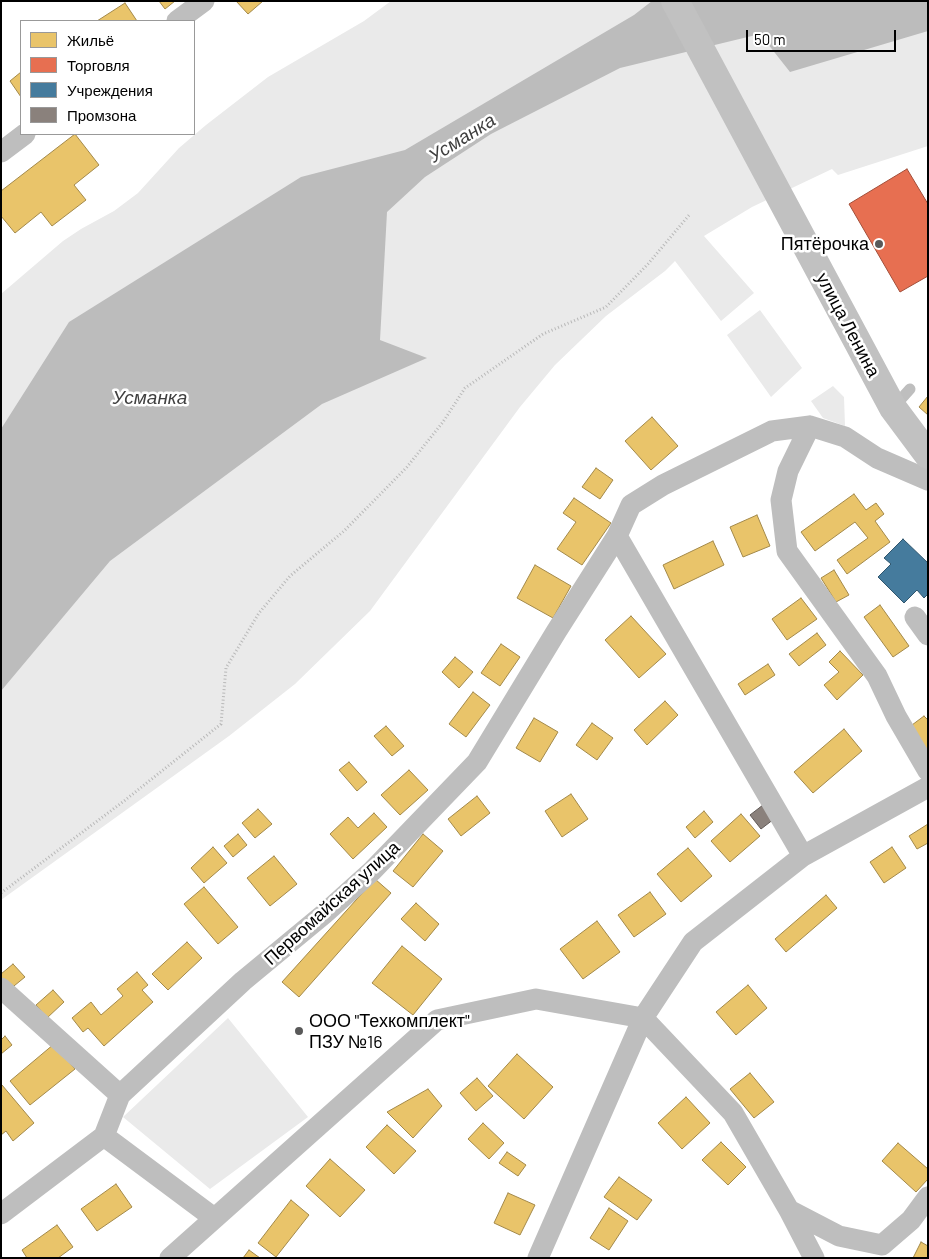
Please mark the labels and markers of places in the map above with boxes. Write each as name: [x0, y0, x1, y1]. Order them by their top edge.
place label: Пятёрочка: [781, 233, 869, 255]
marker: Пятёрочка: [873, 238, 885, 250]
place label: ООО "Техкомплект" ПЗУ №16: [309, 1010, 470, 1052]
marker: ООО "Техкомплект" ПЗУ №16: [293, 1025, 305, 1037]

